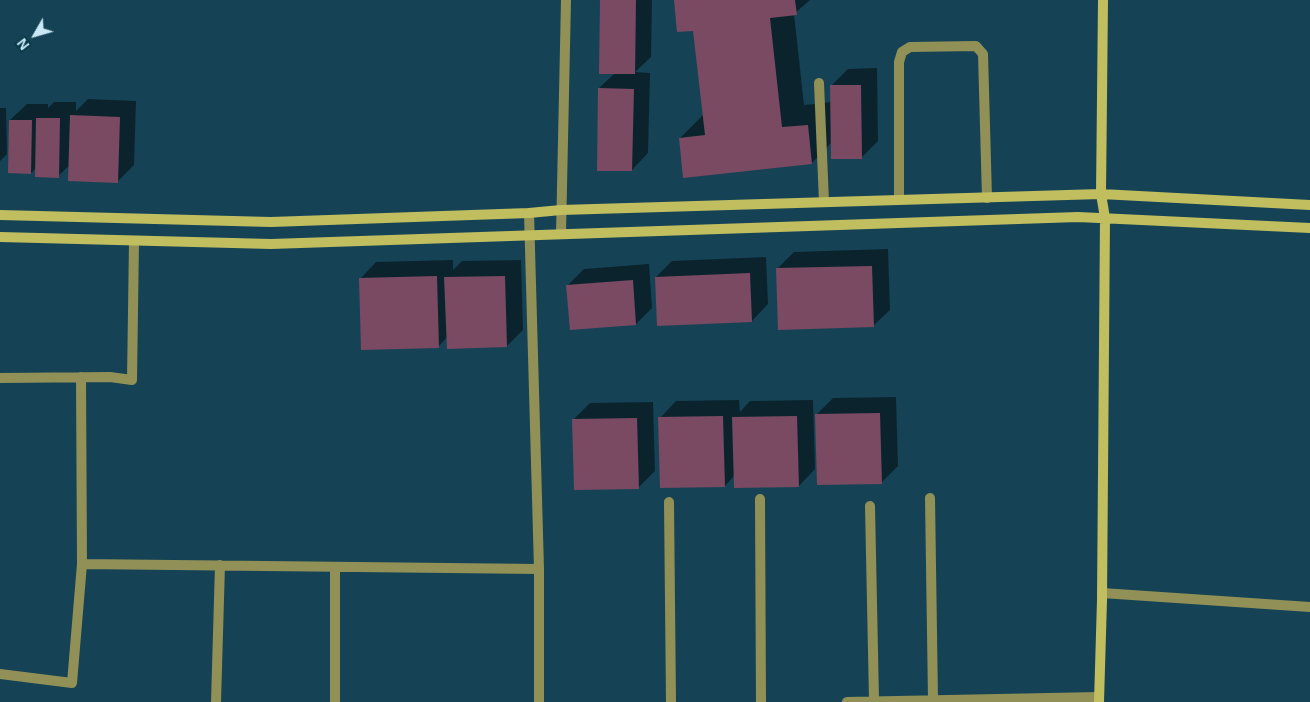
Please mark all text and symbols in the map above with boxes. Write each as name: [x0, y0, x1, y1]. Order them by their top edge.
north arrow: [10, 10, 60, 60]
text: N: [14, 35, 33, 53]

